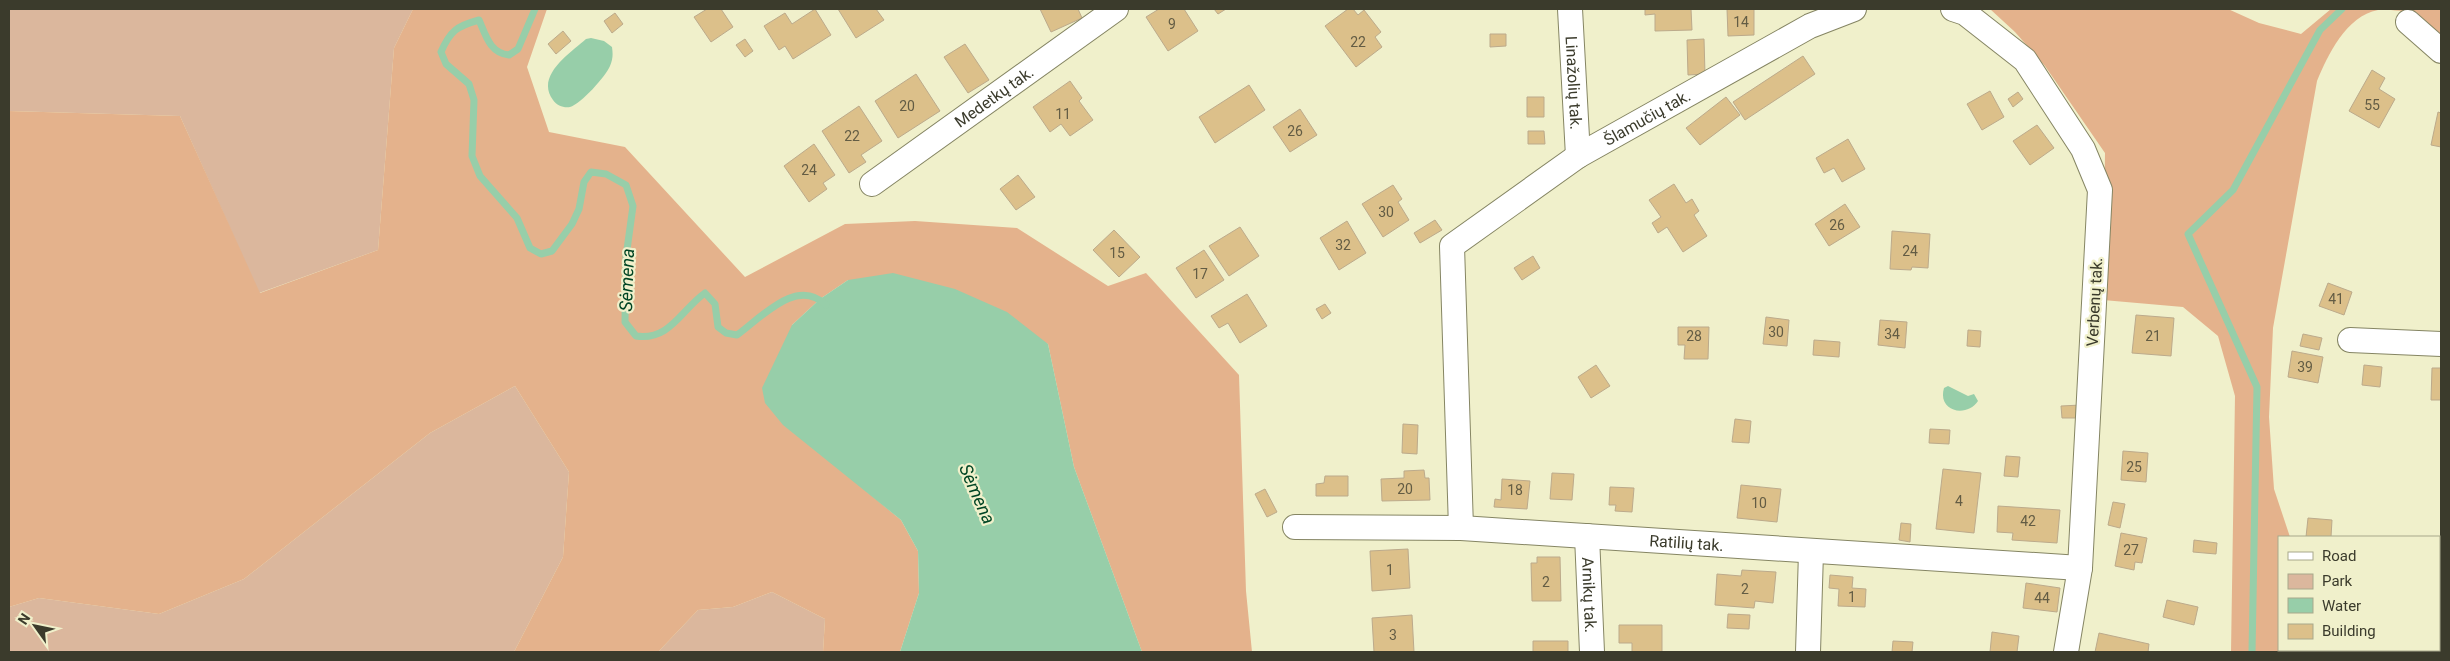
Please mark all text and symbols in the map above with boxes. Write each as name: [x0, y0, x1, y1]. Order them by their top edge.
house number: 14: [1733, 14, 1749, 30]
house number: 9: [1168, 16, 1176, 32]
house number: 22: [1350, 34, 1366, 50]
street label: Linažolių tak.: [1561, 36, 1586, 130]
street label: Medetkų tak.: [951, 62, 1037, 132]
street label: Šlamučių tak.: [1600, 86, 1694, 150]
house number: 55: [2364, 97, 2380, 113]
house number: 20: [899, 98, 915, 114]
house number: 11: [1055, 106, 1071, 122]
house number: 26: [1287, 123, 1303, 139]
house number: 22: [844, 128, 860, 144]
house number: 24: [801, 162, 817, 178]
house number: 30: [1378, 204, 1394, 220]
house number: 26: [1829, 217, 1845, 233]
house number: 32: [1335, 237, 1351, 253]
house number: 24: [1902, 243, 1918, 259]
house number: 15: [1109, 245, 1125, 261]
water label: Sėmena: [615, 248, 638, 312]
street label: Verbenų tak.: [2083, 257, 2106, 347]
house number: 17: [1192, 266, 1208, 282]
house number: 41: [2328, 291, 2344, 307]
house number: 30: [1768, 324, 1784, 340]
house number: 34: [1884, 326, 1900, 342]
house number: 28: [1686, 328, 1702, 344]
house number: 21: [2145, 328, 2161, 344]
house number: 39: [2297, 359, 2313, 375]
house number: 25: [2126, 459, 2142, 475]
water label: Sėmena: [955, 461, 1000, 527]
house number: 20: [1397, 481, 1413, 497]
house number: 18: [1507, 482, 1523, 498]
house number: 4: [1955, 493, 1963, 509]
house number: 10: [1751, 495, 1767, 511]
house number: 42: [2020, 513, 2036, 529]
street label: Ratilių tak.: [1649, 531, 1724, 555]
legend: [2278, 536, 2440, 651]
house number: 27: [2123, 542, 2139, 558]
text: Road: [2322, 547, 2356, 565]
street label: Arnikų tak.: [1578, 557, 1600, 633]
house number: 1: [1386, 562, 1394, 578]
text: Park: [2322, 572, 2353, 590]
house number: 2: [1542, 574, 1550, 590]
house number: 2: [1741, 581, 1749, 597]
house number: 1: [1848, 589, 1856, 605]
house number: 44: [2034, 590, 2050, 606]
text: Water: [2322, 597, 2361, 615]
north arrow: [10, 601, 60, 651]
text: N: [15, 610, 34, 627]
text: Building: [2322, 622, 2376, 640]
house number: 3: [1389, 627, 1397, 643]

